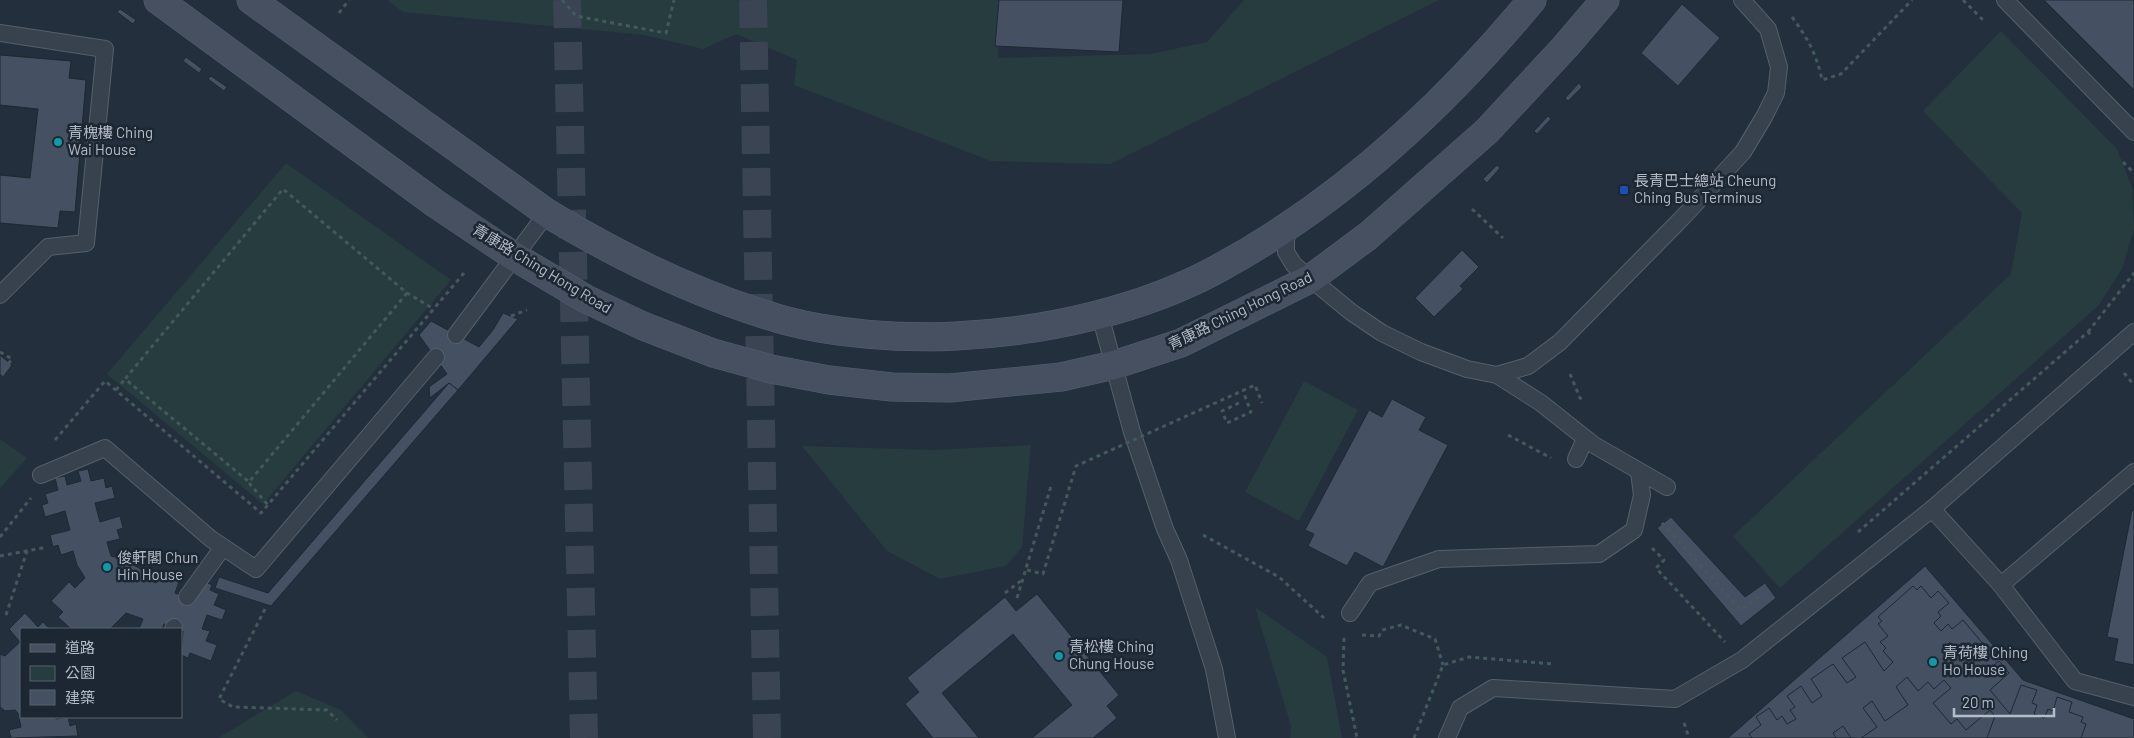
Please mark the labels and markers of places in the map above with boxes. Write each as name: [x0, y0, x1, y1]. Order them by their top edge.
place label: 青槐樓 Ching Wai House: [68, 123, 153, 158]
marker: 青槐樓 Ching Wai House: [52, 136, 64, 148]
place label: 長青巴士總站 Cheung Ching Bus Terminus: [1634, 171, 1776, 206]
marker: 長青巴士總站 Cheung Ching Bus Terminus: [1618, 184, 1630, 196]
place label: 俊軒閣 Chun Hin House: [117, 548, 198, 583]
marker: 俊軒閣 Chun Hin House: [101, 561, 113, 573]
place label: 青松樓 Ching Chung House: [1069, 637, 1155, 672]
place label: 青荷樓 Ching Ho House: [1943, 643, 2028, 678]
marker: 青松樓 Ching Chung House: [1053, 650, 1065, 662]
marker: 青荷樓 Ching Ho House: [1927, 656, 1939, 668]

